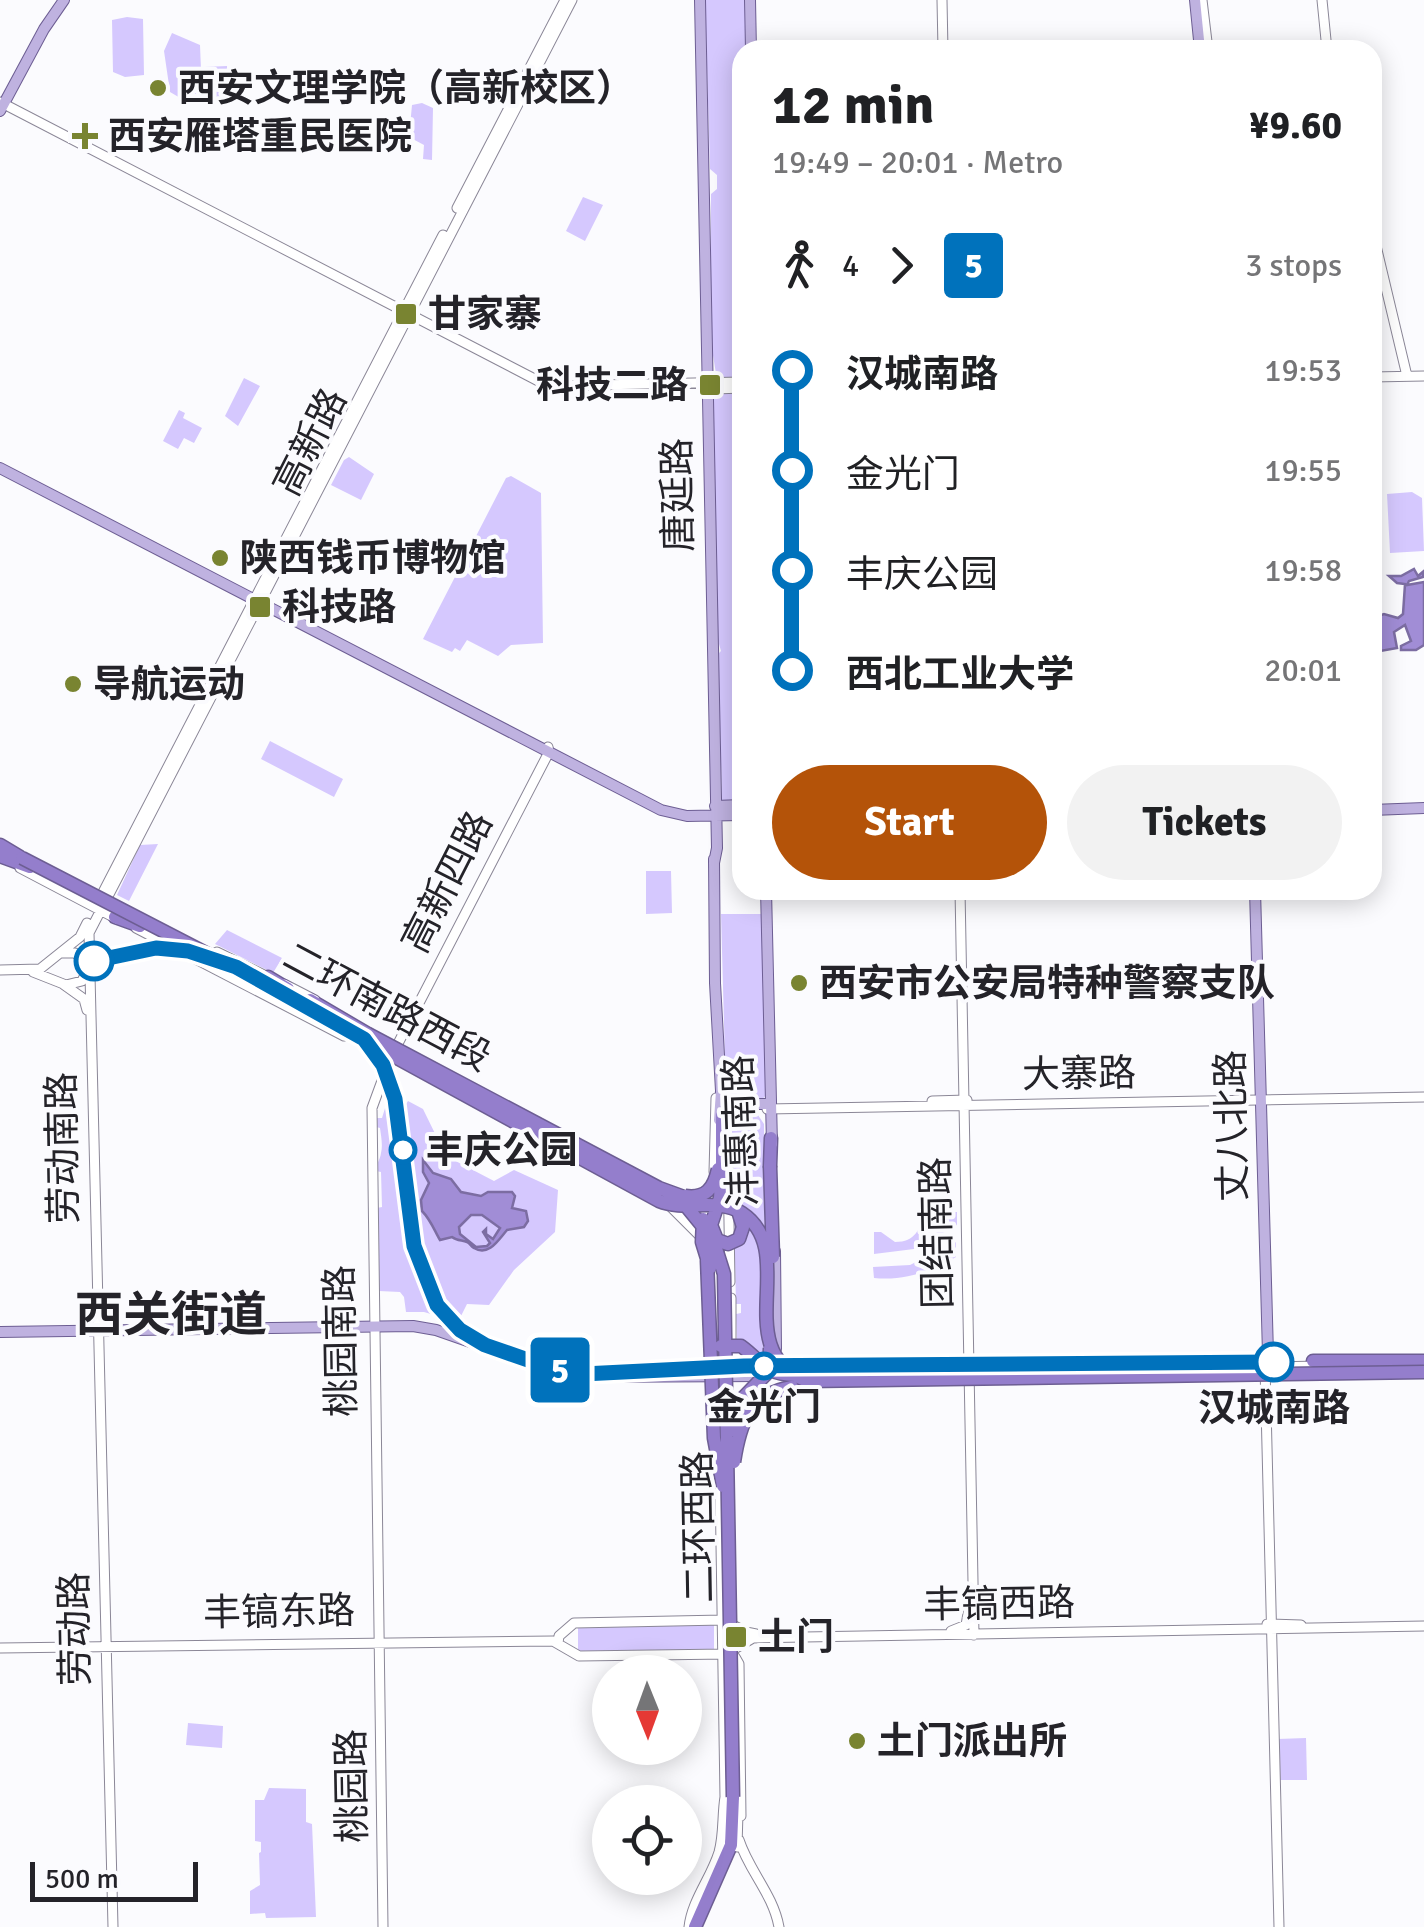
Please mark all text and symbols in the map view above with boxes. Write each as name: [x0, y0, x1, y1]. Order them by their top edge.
place label: 西安文理学院（高新校区）: [178, 65, 634, 112]
text: 12 min: [772, 71, 934, 139]
marker: 西安文理学院（高新校区）: [147, 77, 169, 99]
text: ¥9.60: [1249, 102, 1342, 149]
place label: 西安雁塔重民医院: [108, 113, 412, 160]
marker: 西安雁塔重民医院: [72, 123, 98, 149]
text: 19:49 – 20:01 · Metro: [772, 143, 1063, 182]
icon: walk: [772, 238, 827, 293]
icon: forward: [874, 238, 929, 293]
text: 5: [964, 244, 983, 287]
text: 4: [842, 246, 859, 285]
text: 3 stops: [1245, 246, 1342, 285]
place label: 甘家寨: [428, 291, 542, 338]
marker: 甘家寨: [393, 301, 419, 327]
text: 汉城南路: [846, 351, 998, 398]
text: 19:53: [1264, 351, 1342, 390]
place label: 科技二路: [536, 362, 688, 409]
marker: 科技二路: [697, 372, 723, 398]
street label: 高新路: [263, 381, 357, 503]
street label: 唐延路: [654, 438, 702, 552]
text: 金光门: [846, 451, 960, 498]
text: 19:55: [1264, 451, 1342, 490]
place label: 陕西钱币博物馆: [240, 535, 506, 582]
marker: 陕西钱币博物馆: [209, 547, 231, 569]
text: 丰庆公园: [846, 551, 998, 598]
text: 19:58: [1264, 551, 1342, 590]
place label: 科技路: [282, 584, 396, 631]
marker: 科技路: [247, 594, 273, 620]
text: 西北工业大学: [846, 651, 1074, 698]
text: 20:01: [1264, 651, 1342, 690]
place label: 导航运动: [93, 661, 245, 708]
marker: 导航运动: [62, 673, 84, 695]
button: Start: [772, 765, 1047, 880]
button: Tickets: [1067, 765, 1342, 880]
street label: 高新四路: [392, 804, 502, 960]
street label: 二环南路西段: [275, 933, 499, 1081]
unlabelled marker: [75, 942, 113, 980]
place label: 西安市公安局特种警察支队: [819, 960, 1275, 1007]
marker: 西安市公安局特种警察支队: [788, 972, 810, 994]
street label: 大寨路: [1022, 1050, 1136, 1098]
street label: 丈八北路: [1207, 1050, 1257, 1202]
street label: 沣惠南路: [715, 1054, 767, 1208]
street label: 劳动南路: [38, 1072, 88, 1224]
place label: 丰庆公园: [426, 1127, 578, 1174]
marker: 丰庆公园: [390, 1137, 416, 1163]
street label: 团结南路: [912, 1157, 962, 1309]
street label: 桃园南路: [316, 1265, 366, 1417]
district label: 西关街道: [75, 1286, 267, 1345]
line badge: 5: [528, 1338, 592, 1402]
marker: 汉城南路: [1255, 1343, 1293, 1381]
text: 5: [551, 1349, 569, 1392]
marker: 金光门: [751, 1353, 777, 1379]
place label: 金光门: [707, 1384, 821, 1431]
place label: 汉城南路: [1198, 1385, 1350, 1432]
street label: 二环西路: [674, 1451, 724, 1603]
street label: 劳动路: [51, 1572, 99, 1686]
street label: 丰镐西路: [923, 1579, 1075, 1629]
street label: 丰镐东路: [203, 1587, 355, 1637]
place label: 土门: [758, 1614, 834, 1661]
marker: 土门: [723, 1624, 749, 1650]
north arrow: [592, 1655, 702, 1765]
map controls: [592, 1655, 702, 1895]
place label: 土门派出所: [877, 1718, 1067, 1765]
street label: 桃园路: [328, 1729, 376, 1843]
marker: 土门派出所: [846, 1730, 868, 1752]
button: locate: [592, 1785, 702, 1895]
scale bar: [30, 1857, 198, 1902]
text: 500 m: [45, 1862, 119, 1896]

